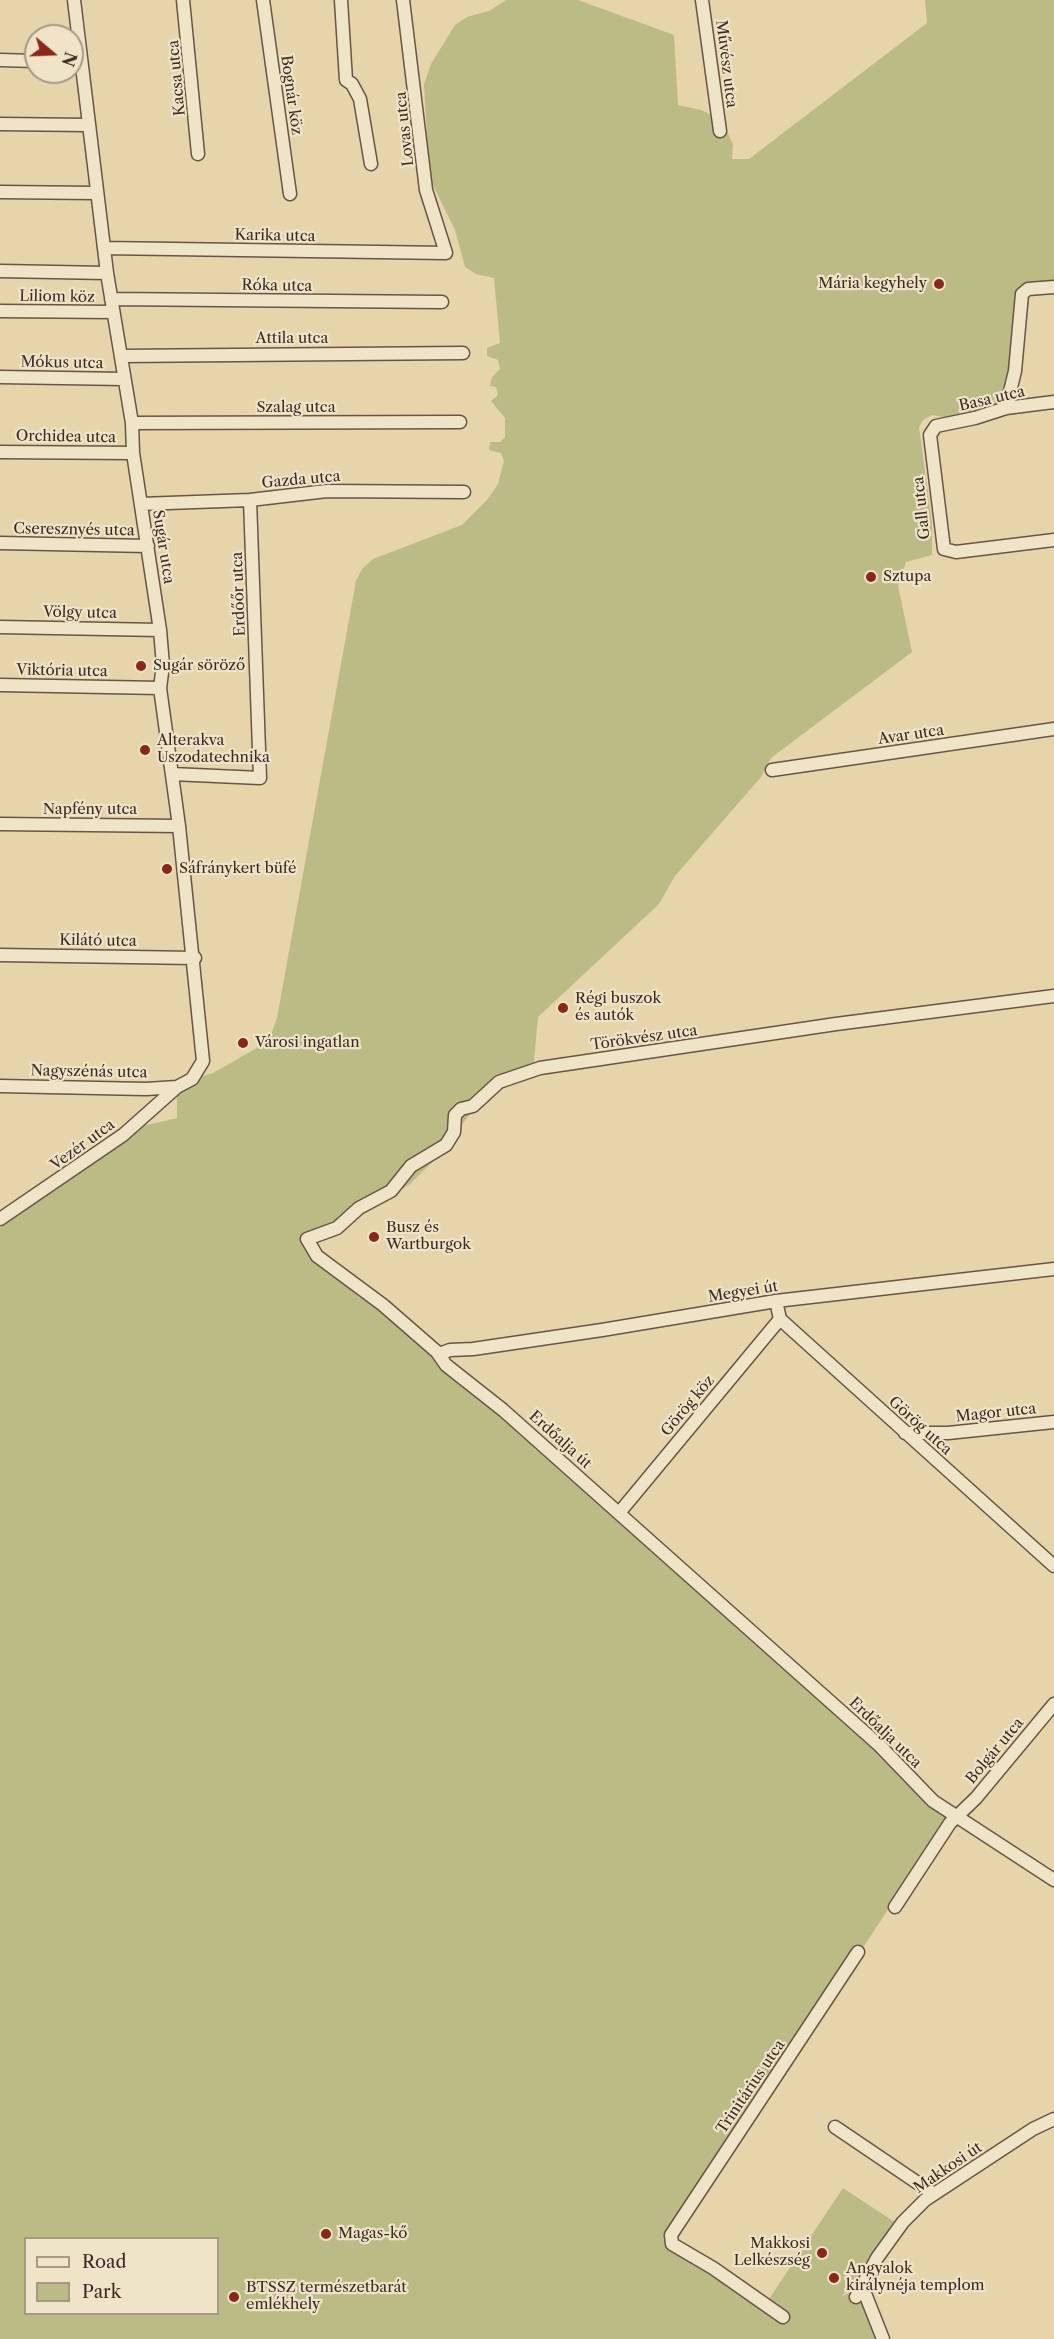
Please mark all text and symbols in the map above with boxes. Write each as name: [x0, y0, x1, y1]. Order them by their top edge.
street label: Művész utca: [712, 19, 740, 109]
north arrow: [24, 24, 84, 84]
street label: Kacsa utca: [165, 39, 189, 117]
text: N: [57, 49, 81, 69]
street label: Bognár köz: [277, 54, 305, 136]
street label: Lovas utca: [392, 91, 418, 167]
street label: Karika utca: [234, 226, 316, 246]
place label: Mária kegyhely: [818, 275, 927, 293]
street label: Róka utca: [242, 276, 312, 296]
marker: Mária kegyhely: [932, 277, 946, 291]
street label: Liliom köz: [19, 287, 95, 307]
street label: Attila utca: [256, 330, 328, 348]
street label: Mókus utca: [20, 353, 104, 373]
street label: Basa utca: [957, 383, 1027, 415]
street label: Szalag utca: [256, 399, 336, 417]
street label: Orchidea utca: [16, 427, 116, 447]
street label: Gazda utca: [261, 468, 341, 492]
street label: Gall utca: [910, 476, 934, 540]
street label: Sugár utca: [148, 509, 178, 585]
street label: Cseresznyés utca: [13, 520, 135, 540]
street label: Erdőőr utca: [229, 551, 249, 637]
place label: Sztupa: [883, 568, 931, 586]
marker: Sztupa: [864, 570, 878, 584]
street label: Völgy utca: [43, 603, 117, 623]
place label: Sugár söröző: [153, 657, 245, 675]
marker: Sugár söröző: [134, 659, 148, 673]
street label: Viktória utca: [16, 661, 108, 681]
street label: Avar utca: [877, 721, 945, 749]
place label: Alterakva Uszodatechnika: [157, 732, 270, 767]
marker: Alterakva Uszodatechnika: [138, 743, 152, 757]
street label: Napfény utca: [43, 801, 137, 819]
place label: Sáfránykert büfé: [179, 860, 296, 878]
marker: Sáfránykert büfé: [160, 862, 174, 876]
street label: Kilátó utca: [59, 931, 137, 951]
place label: Régi buszok és autók: [575, 990, 661, 1025]
marker: Régi buszok és autók: [556, 1001, 570, 1015]
street label: Törökvész utca: [590, 1022, 698, 1054]
place label: Városi ingatlan: [255, 1034, 360, 1052]
marker: Városi ingatlan: [236, 1036, 250, 1050]
street label: Nagyszénás utca: [30, 1062, 148, 1082]
street label: Vezér utca: [48, 1116, 118, 1174]
place label: Busz és Wartburgok: [386, 1219, 471, 1254]
marker: Busz és Wartburgok: [367, 1230, 381, 1244]
street label: Megyei út: [707, 1278, 779, 1306]
street label: Görög köz: [657, 1372, 719, 1440]
street label: Görög utca: [885, 1393, 955, 1459]
street label: Magor utca: [955, 1400, 1037, 1426]
street label: Erdőalja út: [525, 1407, 595, 1473]
street label: Erdőalja utca: [845, 1694, 925, 1772]
street label: Bolgár utca: [962, 1714, 1028, 1788]
street label: Trinitárius utca: [713, 2037, 789, 2137]
street label: Makkosi út: [911, 2139, 985, 2197]
place label: Magas-kő: [338, 2225, 407, 2243]
marker: Magas-kő: [319, 2227, 333, 2241]
place label: Makkosi Lelkészség: [734, 2235, 810, 2270]
legend: [24, 2237, 219, 2315]
marker: Makkosi Lelkészség: [815, 2246, 829, 2260]
text: Road: [82, 2251, 127, 2273]
place label: Angyalok királynéja templom: [846, 2260, 985, 2295]
marker: Angyalok királynéja templom: [827, 2271, 841, 2285]
place label: BTSSZ természetbarát emlékhely: [246, 2279, 407, 2314]
text: Park: [82, 2281, 121, 2303]
marker: BTSSZ természetbarát emlékhely: [227, 2290, 241, 2304]

